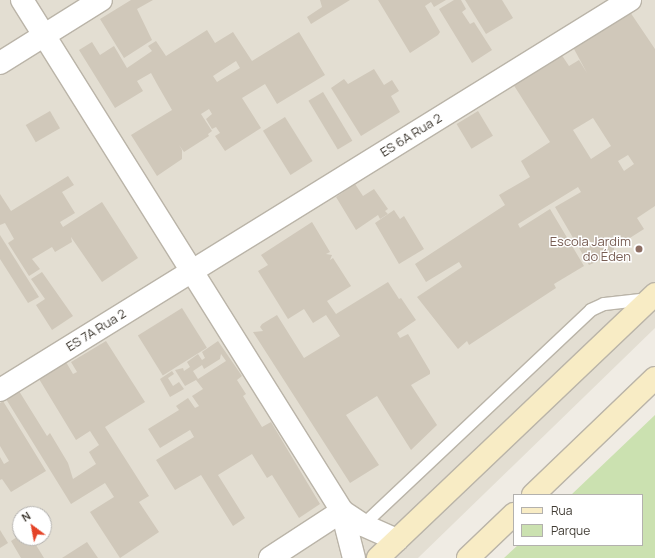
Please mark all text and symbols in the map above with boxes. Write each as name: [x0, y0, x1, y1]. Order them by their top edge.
street label: ES 6A Rua 2: [377, 110, 445, 160]
place label: Escola Jardim do Éden: [550, 234, 631, 265]
marker: Escola Jardim do Éden: [634, 244, 644, 254]
street label: ES 7A Rua 2: [63, 305, 129, 355]
legend: [513, 494, 643, 546]
text: Rua: [551, 502, 572, 519]
north arrow: [12, 506, 52, 546]
text: N: [19, 508, 33, 525]
text: Parque: [551, 522, 590, 539]

